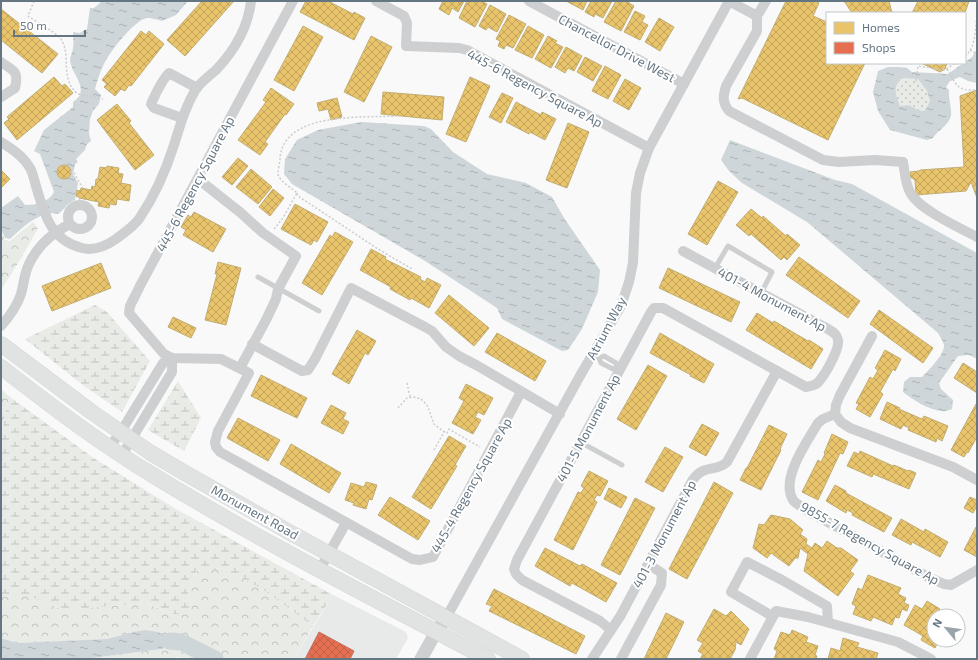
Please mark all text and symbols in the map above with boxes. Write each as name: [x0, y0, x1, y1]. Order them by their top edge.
street label: Chancellor Drive West: [556, 10, 678, 86]
scale bar: [14, 12, 85, 38]
legend: [826, 12, 966, 64]
text: 50 m: [20, 18, 47, 32]
text: Homes: [862, 20, 900, 34]
text: Shops: [862, 40, 896, 54]
street label: 445-6 Regency Square Ap: [465, 45, 605, 131]
street label: 445-6 Regency Square Ap: [152, 114, 238, 254]
street label: 401-4 Monument Ap: [715, 264, 829, 334]
street label: Atrium Way: [583, 294, 629, 362]
street label: 401-5 Monument Ap: [553, 371, 623, 485]
street label: 445-4 Regency Square Ap: [427, 415, 515, 555]
street label: 401-3 Monument Ap: [629, 477, 699, 591]
street label: Monument Road: [208, 481, 302, 543]
street label: 9855-7 Regency Square Ap: [798, 498, 942, 588]
north arrow: [926, 608, 966, 648]
text: N: [929, 616, 944, 630]

